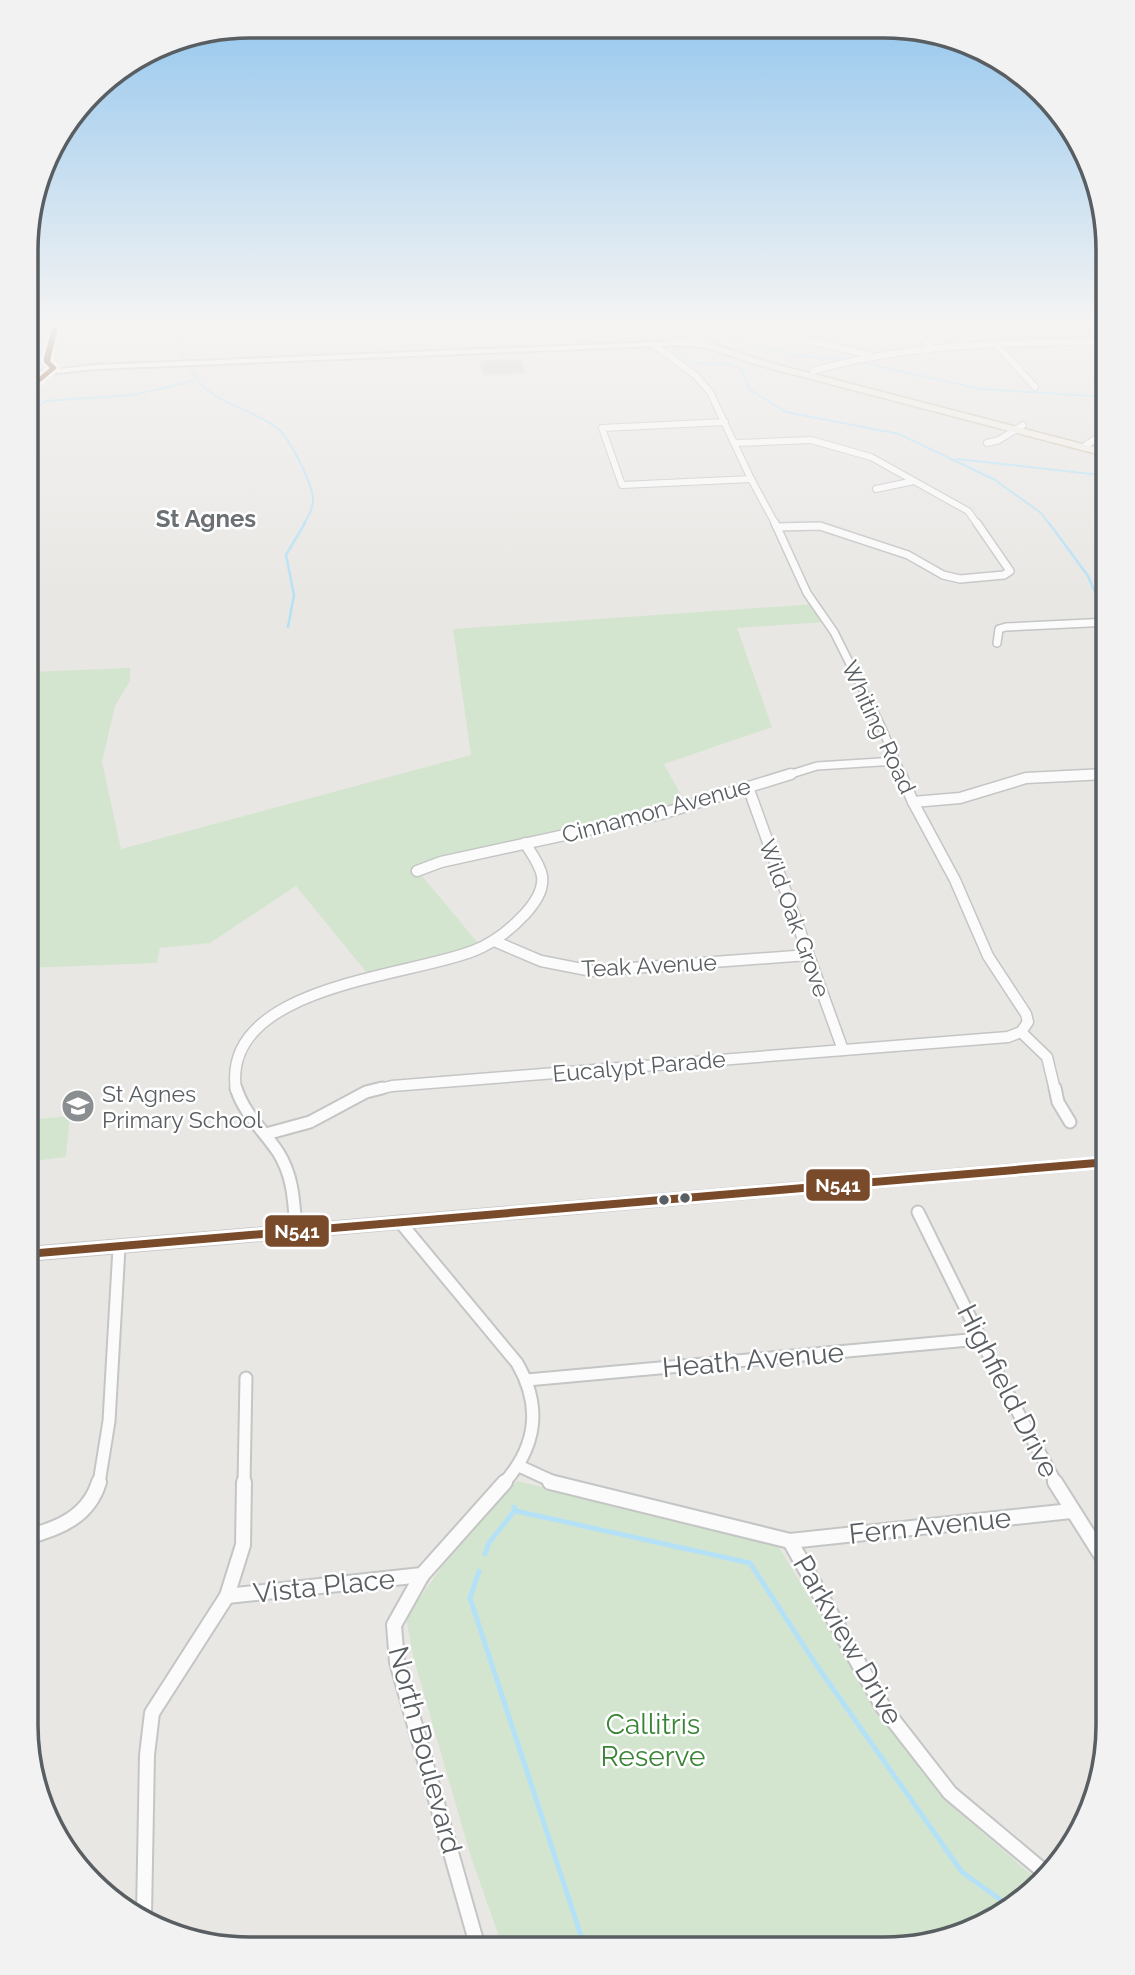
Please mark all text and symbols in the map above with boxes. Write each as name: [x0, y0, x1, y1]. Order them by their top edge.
district label: St Agnes: [156, 504, 256, 533]
street label: Whiting Road: [836, 656, 922, 798]
street label: Cinnamon Avenue: [559, 772, 753, 848]
street label: Wild Oak Grove: [754, 835, 836, 1001]
street label: Teak Avenue: [581, 948, 717, 982]
street label: Eucalypt Parade: [551, 1045, 727, 1087]
place label: St Agnes Primary School: [102, 1080, 263, 1133]
school or university icon: St Agnes Primary School: [59, 1087, 97, 1125]
line badge: N541: [805, 1168, 871, 1202]
text: N541: [815, 1174, 861, 1196]
unlabelled marker: [678, 1191, 692, 1205]
unlabelled marker: [657, 1193, 671, 1207]
line badge: N541: [264, 1214, 330, 1248]
text: N541: [274, 1220, 320, 1242]
street label: Highfield Drive: [950, 1299, 1066, 1483]
street label: Heath Avenue: [661, 1336, 845, 1384]
street label: Fern Avenue: [847, 1501, 1013, 1551]
street label: Parkview Drive: [786, 1549, 910, 1731]
street label: Vista Place: [251, 1562, 397, 1610]
street label: North Boulevard: [381, 1643, 469, 1857]
park label: Callitris Reserve: [601, 1708, 705, 1773]

